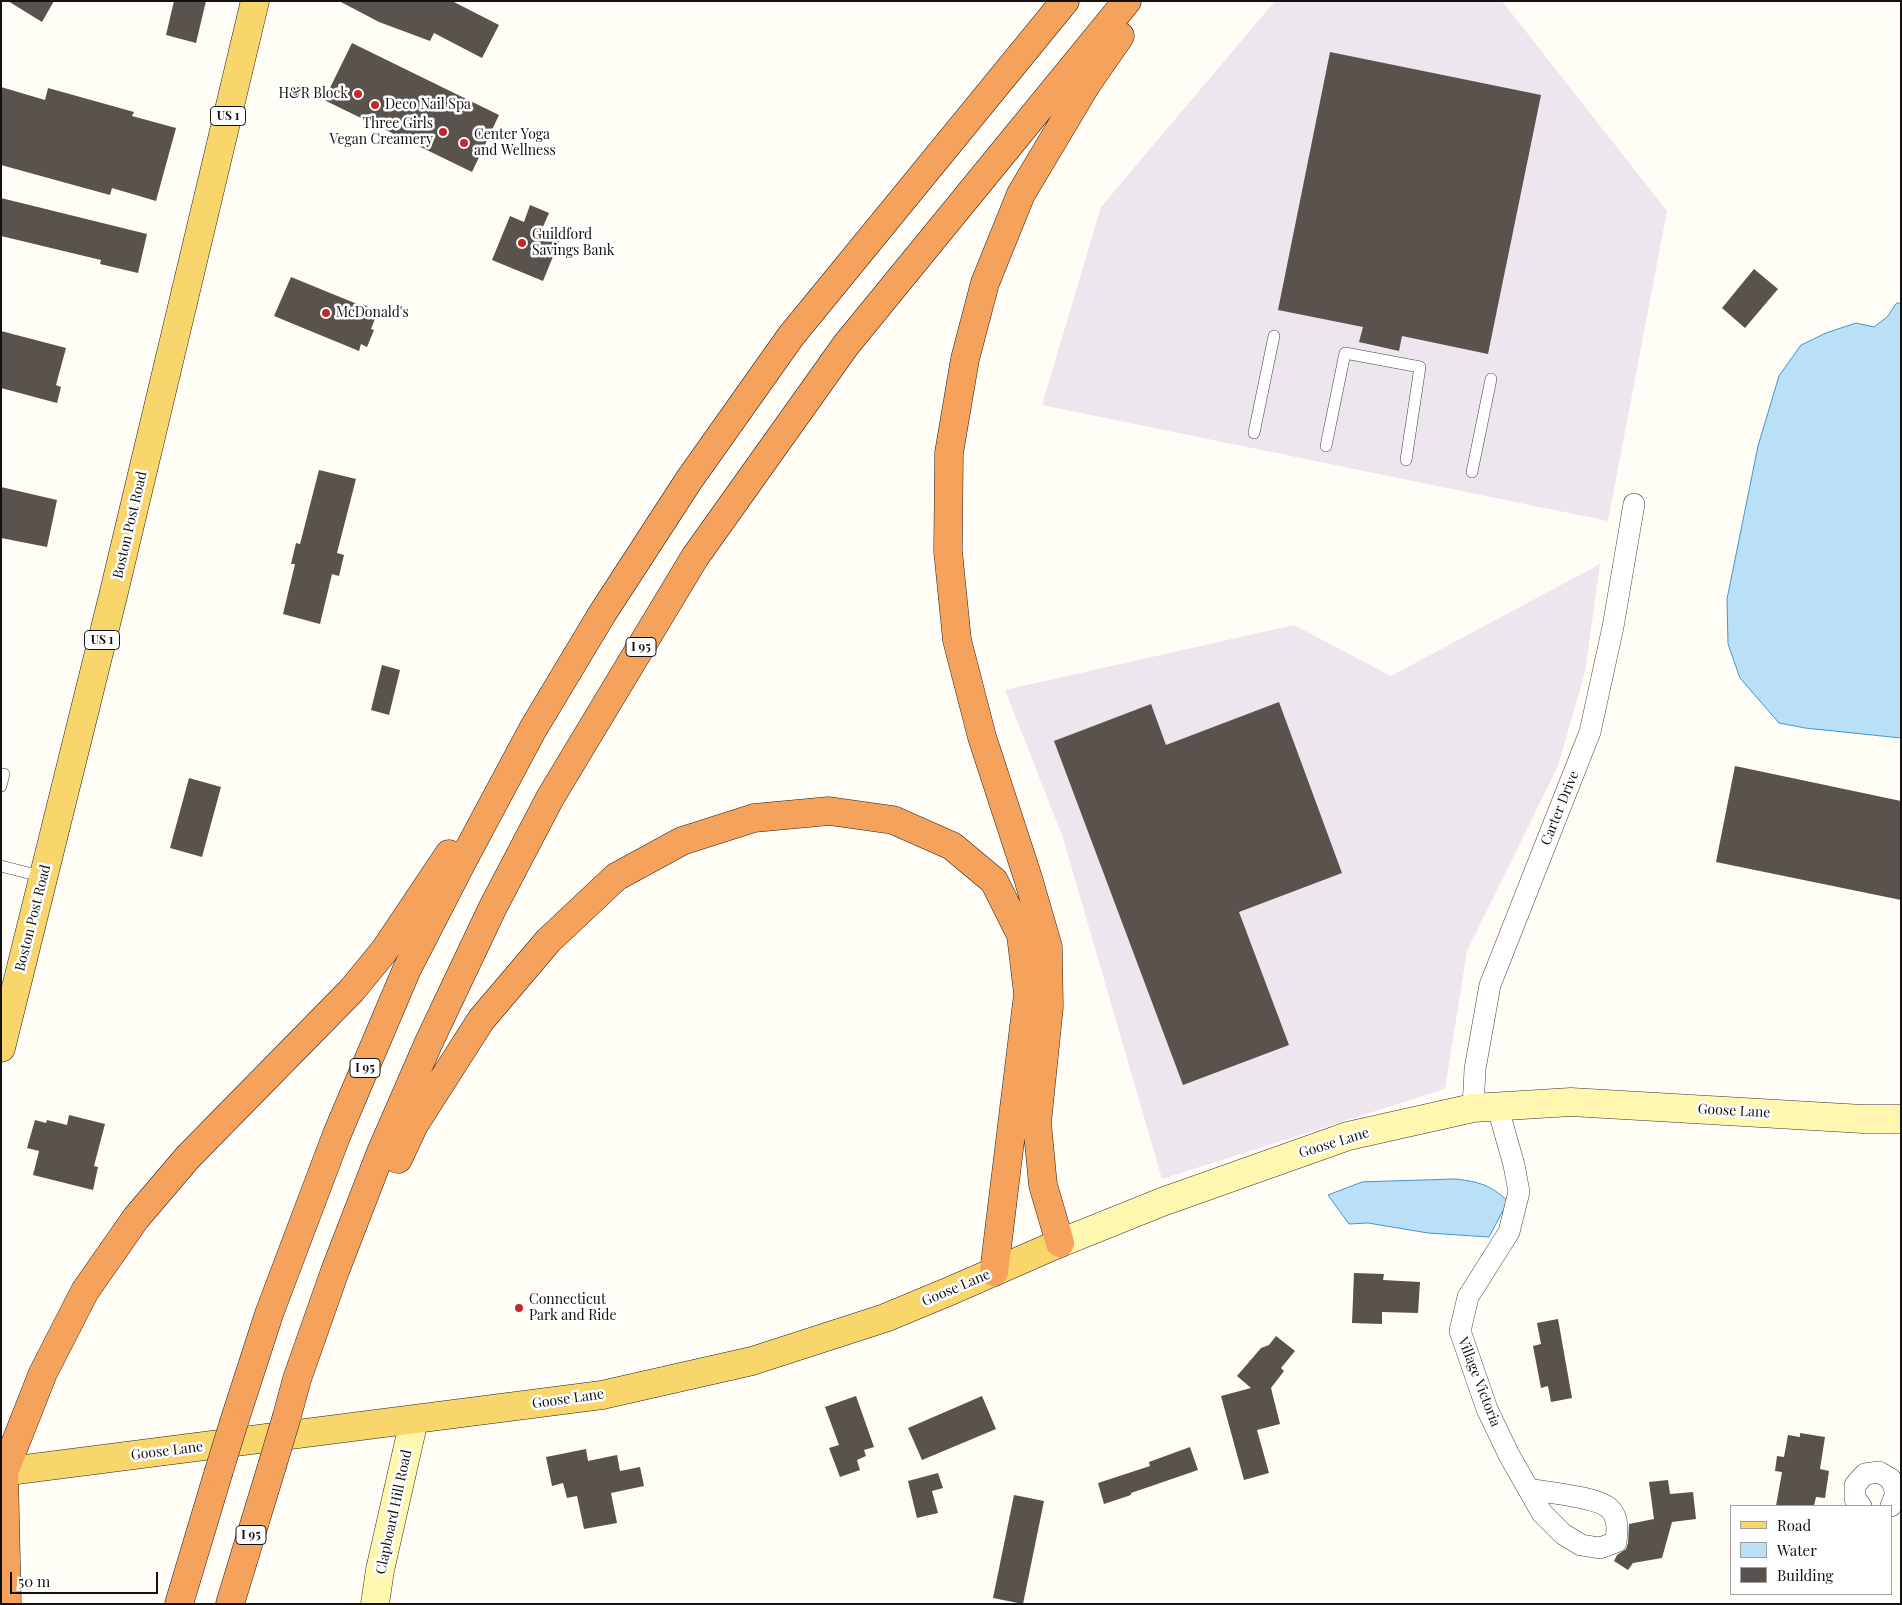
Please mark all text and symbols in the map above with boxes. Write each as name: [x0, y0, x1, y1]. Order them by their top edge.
place label: H&R Block: [278, 86, 348, 102]
marker: H&R Block: [352, 88, 364, 100]
place label: Deco Nail Spa: [385, 97, 471, 113]
marker: Deco Nail Spa: [369, 99, 381, 111]
road number: US 1: [210, 106, 246, 125]
place label: Three Girls Vegan Creamery: [329, 116, 433, 148]
marker: Three Girls Vegan Creamery: [437, 126, 449, 138]
place label: Center Yoga and Wellness: [474, 127, 556, 160]
marker: Center Yoga and Wellness: [458, 137, 470, 149]
place label: Guildford Savings Bank: [532, 227, 614, 260]
marker: Guildford Savings Bank: [516, 237, 528, 249]
place label: McDonald's: [336, 305, 409, 321]
marker: McDonald's: [320, 307, 332, 319]
street label: Boston Post Road: [110, 470, 150, 580]
road number: US 1: [84, 630, 120, 650]
road number: I 95: [626, 638, 656, 656]
street label: Carter Drive: [1537, 768, 1583, 848]
street label: Boston Post Road: [12, 863, 54, 973]
road number: I 95: [350, 1058, 380, 1078]
street label: Goose Lane: [1697, 1101, 1771, 1121]
street label: Goose Lane: [1297, 1124, 1371, 1162]
street label: Goose Lane: [919, 1266, 993, 1310]
place label: Connecticut Park and Ride: [529, 1292, 617, 1324]
marker: Connecticut Park and Ride: [513, 1302, 525, 1314]
street label: Village Victoria: [1454, 1335, 1504, 1429]
street label: Goose Lane: [531, 1386, 605, 1412]
street label: Goose Lane: [130, 1438, 204, 1464]
street label: Clapboard Hill Road: [373, 1448, 415, 1576]
legend: [1730, 1505, 1892, 1595]
text: Road: [1777, 1515, 1811, 1535]
road number: I 95: [236, 1526, 266, 1544]
text: Water: [1777, 1540, 1817, 1560]
scale bar: [12, 1562, 160, 1594]
text: Building: [1777, 1565, 1833, 1585]
text: 50 m: [18, 1571, 50, 1591]

